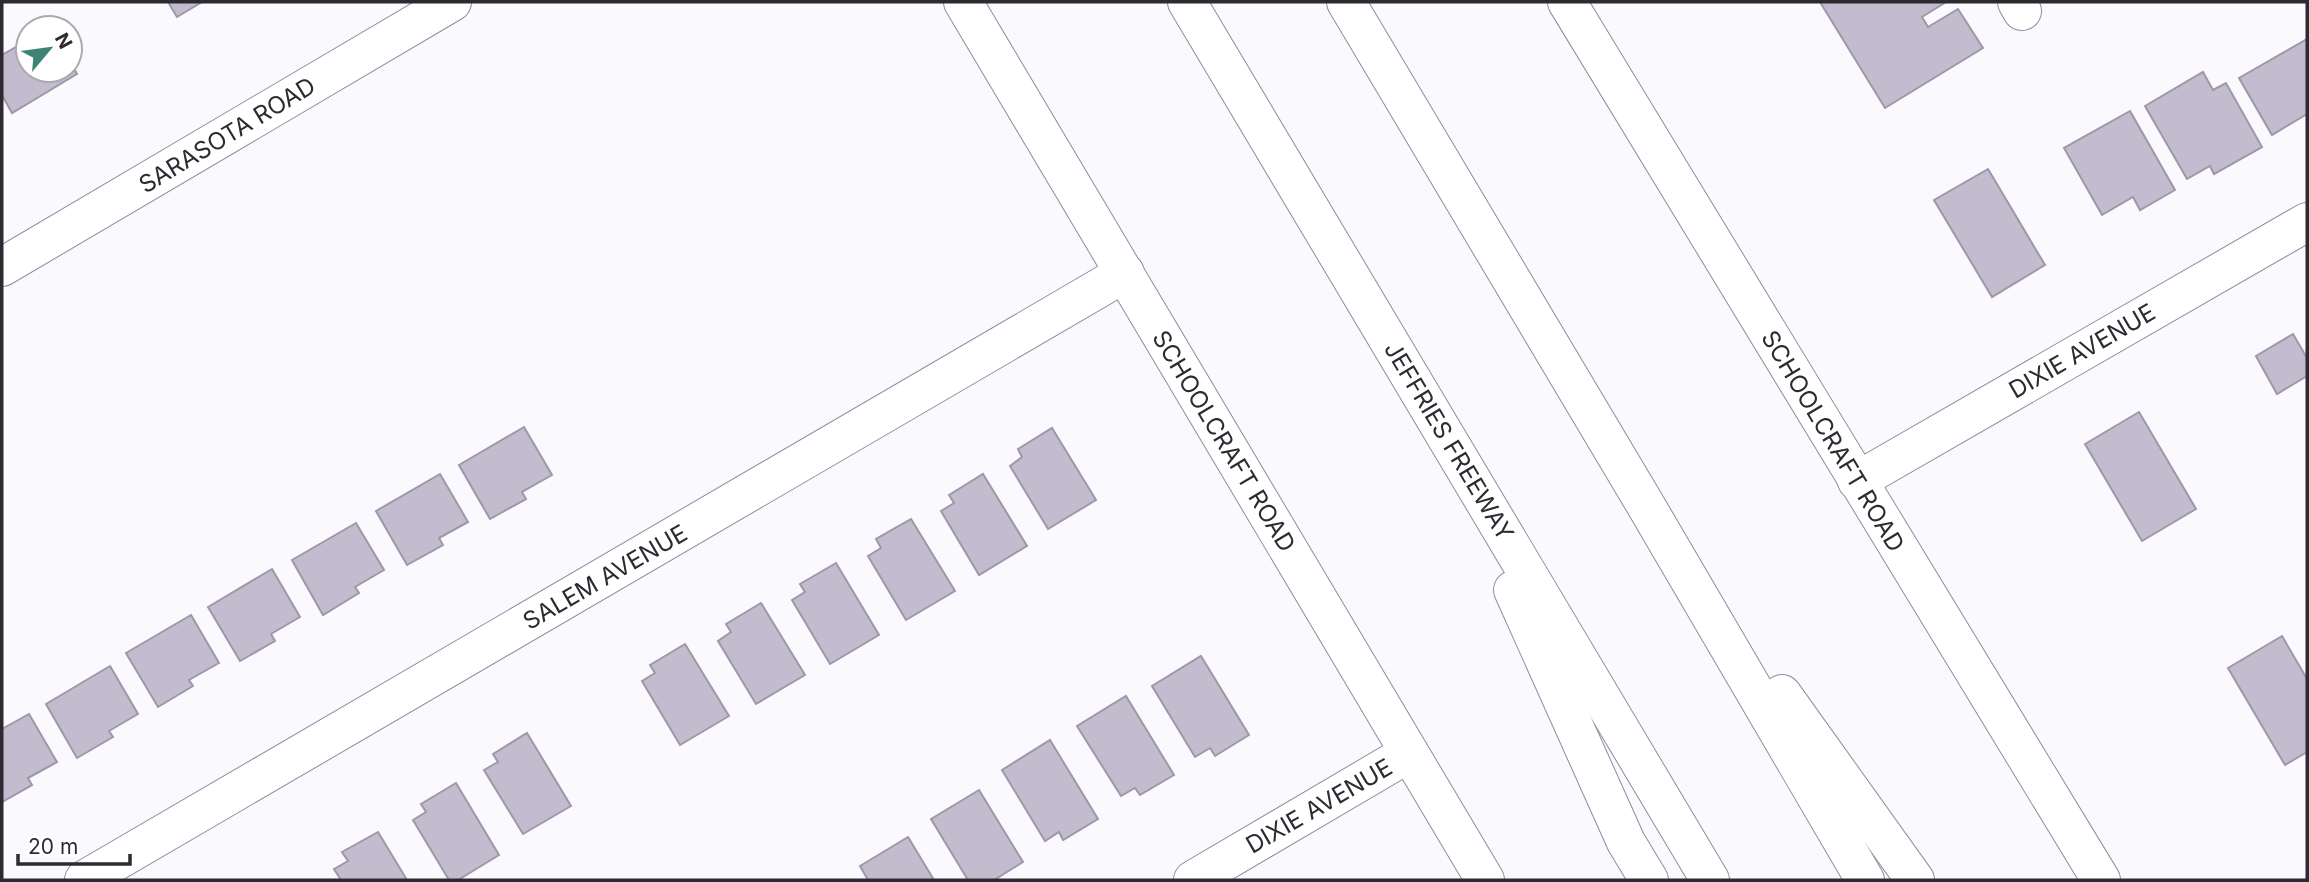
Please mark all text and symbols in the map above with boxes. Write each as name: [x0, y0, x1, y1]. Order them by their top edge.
north arrow: [14, 14, 84, 84]
text: N: [50, 29, 77, 53]
street label: SARASOTA ROAD: [134, 71, 320, 199]
street label: DIXIE AVENUE: [2004, 297, 2160, 405]
street label: SCHOOLCRAFT ROAD: [1146, 325, 1302, 557]
street label: SCHOOLCRAFT ROAD: [1755, 325, 1911, 557]
street label: JEFFRIES FREEWAY: [1378, 336, 1520, 546]
street label: SALEM AVENUE: [518, 518, 692, 636]
street label: DIXIE AVENUE: [1241, 752, 1397, 860]
scale bar: [18, 822, 130, 866]
text: 20 m: [28, 834, 78, 859]

